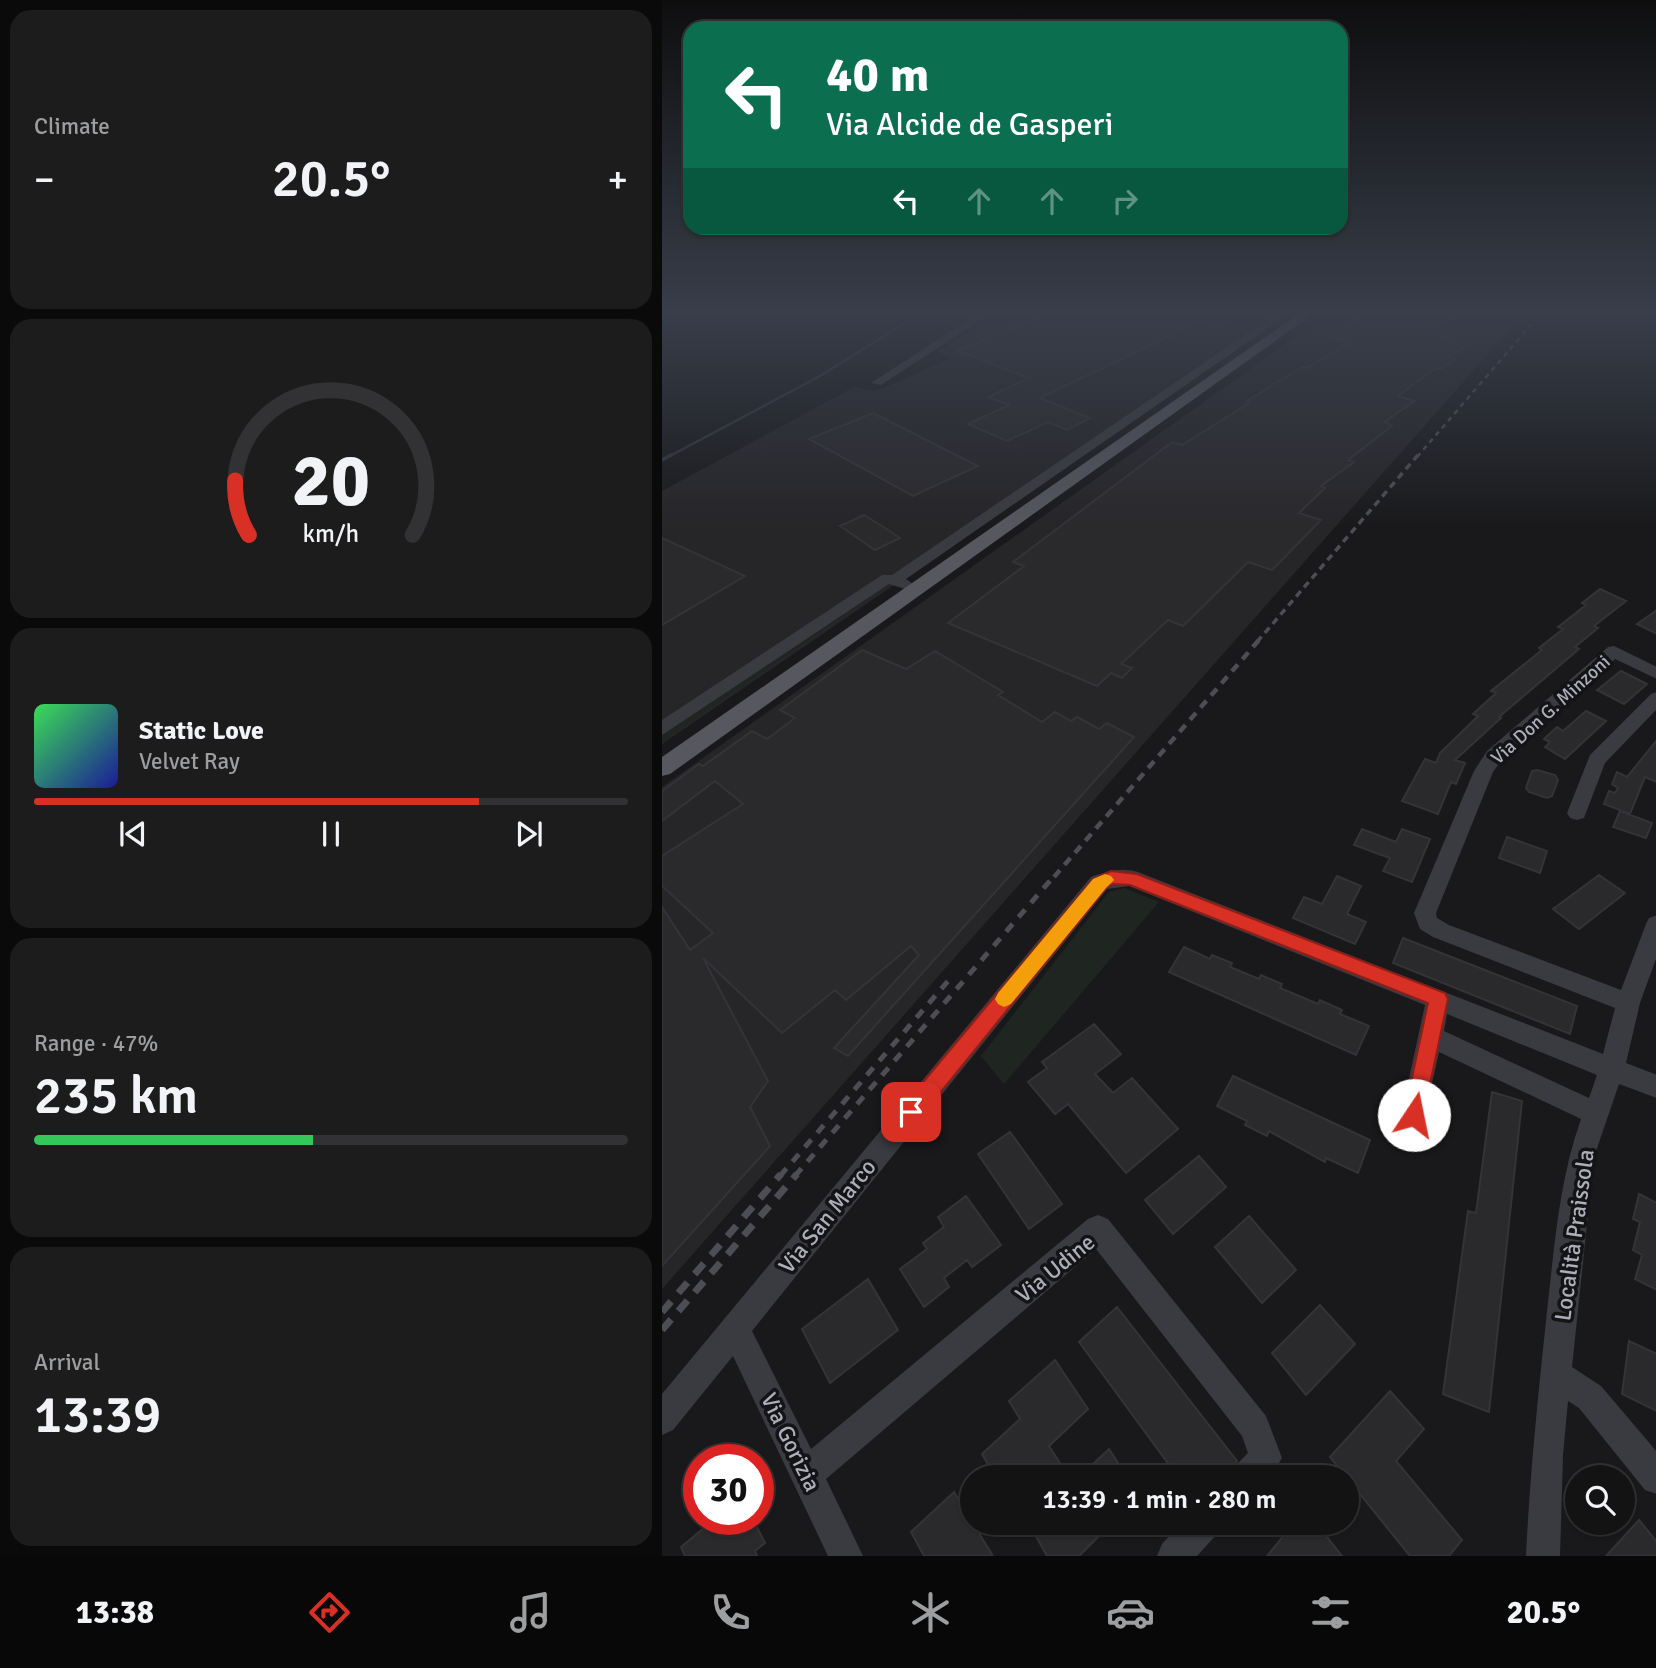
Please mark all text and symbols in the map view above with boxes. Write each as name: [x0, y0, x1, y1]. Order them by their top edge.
text: 40 m: [826, 45, 929, 105]
icon: left: [711, 49, 802, 140]
text: Via Alcide de Gasperi: [826, 105, 1114, 144]
text: Climate: [34, 112, 110, 141]
text: 20.5°: [272, 147, 390, 211]
text: −: [34, 156, 55, 203]
text: +: [607, 156, 628, 203]
icon: left: [887, 182, 925, 220]
icon: ahead: [960, 182, 998, 220]
icon: ahead: [1033, 182, 1071, 220]
icon: right: [1106, 182, 1144, 220]
text: 20: [292, 437, 370, 526]
text: km/h: [303, 518, 359, 549]
street label: Via Don G. Minzoni: [1486, 650, 1615, 770]
text: Static Love: [139, 715, 264, 747]
text: Velvet Ray: [139, 747, 240, 776]
icon: previous: [114, 815, 152, 853]
icon: pause: [312, 815, 350, 853]
icon: next: [510, 815, 548, 853]
text: Range · 47%: [34, 1029, 158, 1058]
text: 235 km: [34, 1064, 198, 1128]
position arrow: [1377, 1078, 1451, 1152]
pin: [881, 1082, 941, 1142]
icon: arrive: [892, 1093, 930, 1131]
street label: Località Praissola: [1548, 1147, 1601, 1323]
street label: Via San Marco: [772, 1153, 882, 1280]
street label: Via Udine: [1010, 1228, 1101, 1309]
text: Arrival: [34, 1348, 100, 1377]
text: 13:39: [34, 1383, 161, 1447]
street label: Via Gorizia: [754, 1388, 827, 1496]
speed limit sign: 30: [683, 1444, 774, 1535]
map controls: [1565, 1465, 1635, 1535]
button: search: [1565, 1465, 1635, 1535]
text: 13:39 · 1 min · 280 m: [1043, 1484, 1276, 1516]
icon: directions: [305, 1588, 354, 1637]
icon: music: [506, 1588, 555, 1637]
icon: phone: [706, 1588, 755, 1637]
icon: climate: [906, 1588, 955, 1637]
icon: car: [1106, 1588, 1155, 1637]
icon: filters: [1306, 1588, 1355, 1637]
text: 13:38: [76, 1593, 154, 1632]
text: 20.5°: [1507, 1593, 1580, 1632]

